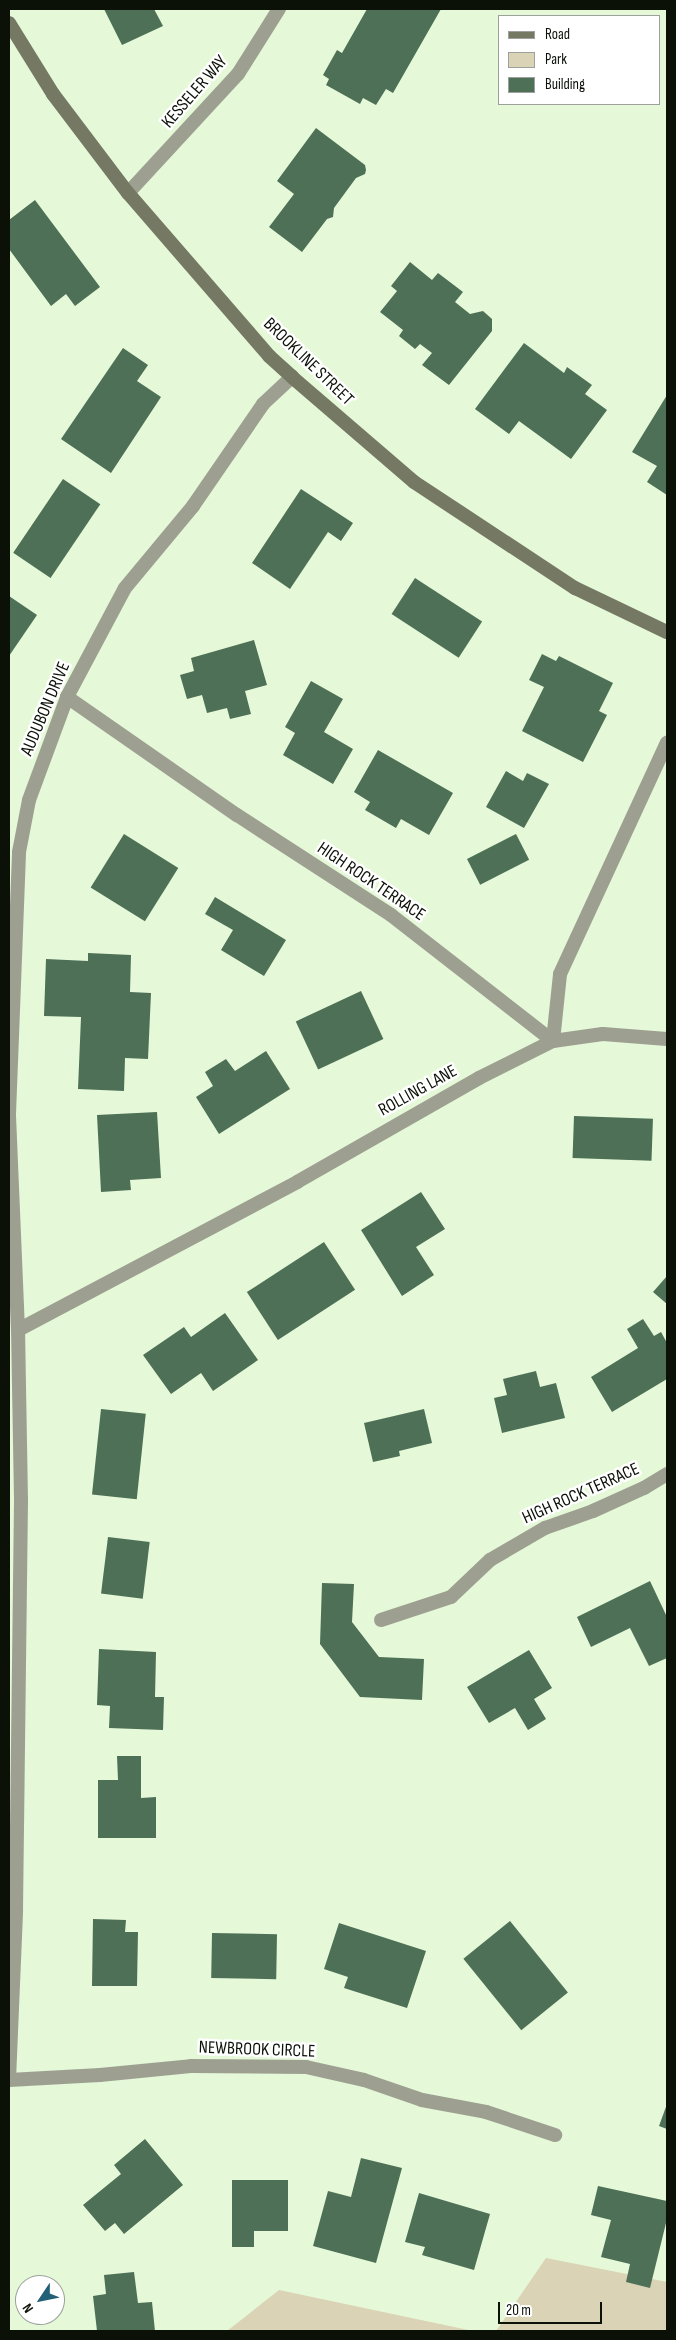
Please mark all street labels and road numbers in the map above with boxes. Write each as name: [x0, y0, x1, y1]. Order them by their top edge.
street label: KESSELER WAY: [158, 51, 232, 133]
street label: BROOKLINE STREET: [258, 314, 358, 410]
street label: AUDUBON DRIVE: [17, 659, 75, 759]
street label: HIGH ROCK TERRACE: [313, 838, 429, 926]
street label: ROLLING LANE: [375, 1061, 461, 1121]
street label: HIGH ROCK TERRACE: [519, 1459, 643, 1529]
street label: NEWBROOK CIRCLE: [198, 2037, 316, 2063]

